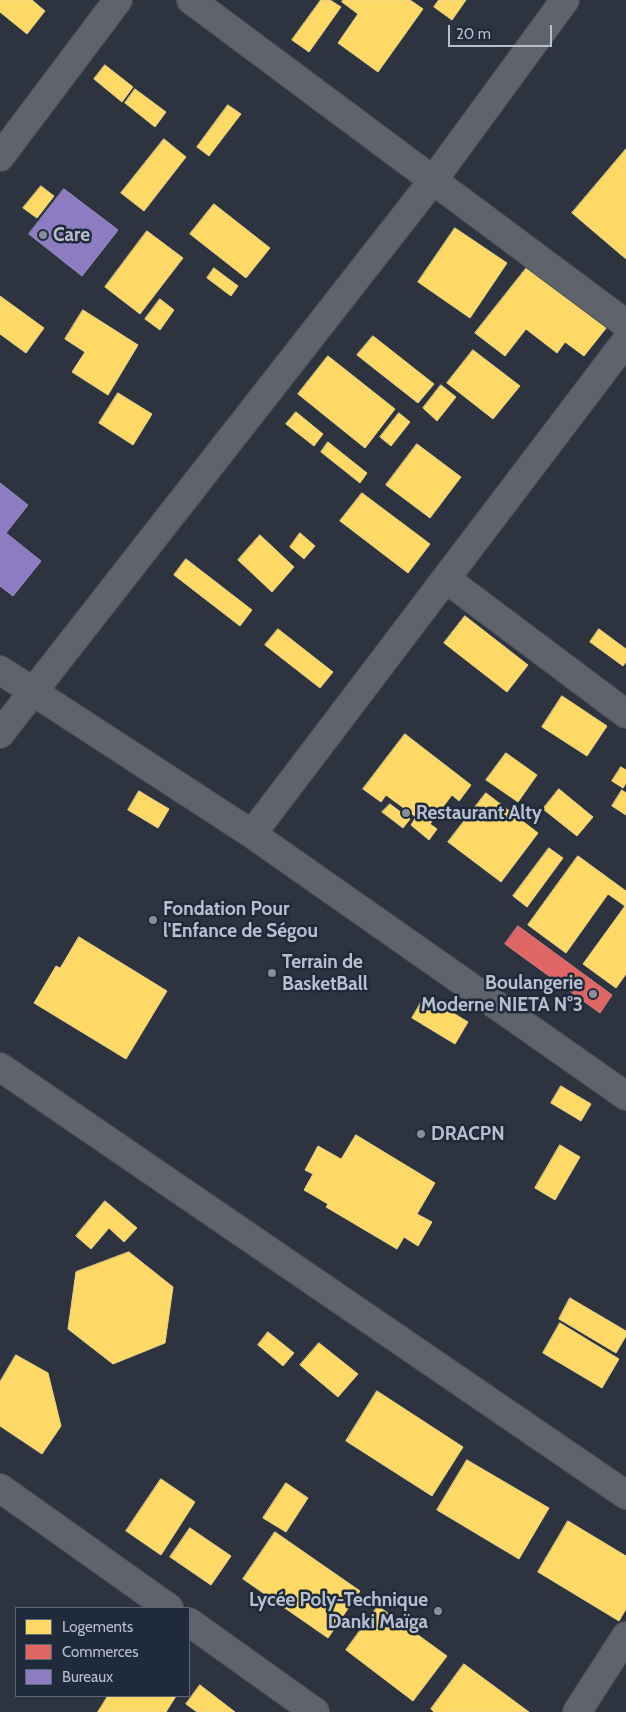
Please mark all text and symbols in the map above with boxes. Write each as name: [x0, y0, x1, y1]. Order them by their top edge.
scale bar: [451, 15, 555, 47]
text: 20 m: [456, 25, 491, 43]
place label: Care: [53, 224, 90, 246]
marker: Care: [37, 229, 49, 241]
place label: Restaurant Alty: [416, 802, 542, 824]
marker: Restaurant Alty: [400, 807, 412, 819]
place label: Fondation Pour l'Enfance de Ségou: [163, 898, 318, 942]
marker: Fondation Pour l'Enfance de Ségou: [147, 914, 159, 926]
place label: Terrain de BasketBall: [282, 951, 368, 995]
marker: Terrain de BasketBall: [266, 967, 278, 979]
place label: Boulangerie Moderne NIETA N°3: [421, 972, 583, 1016]
marker: Boulangerie Moderne NIETA N°3: [587, 988, 599, 1000]
place label: DRACPN: [431, 1123, 505, 1145]
marker: DRACPN: [415, 1128, 427, 1140]
place label: Lycée Poly-Technique Danki Maïga: [249, 1589, 428, 1633]
marker: Lycée Poly-Technique Danki Maïga: [432, 1605, 444, 1617]
legend: [15, 1607, 190, 1697]
text: Logements: [62, 1618, 133, 1636]
text: Commerces: [62, 1643, 138, 1661]
text: Bureaux: [62, 1668, 113, 1686]

